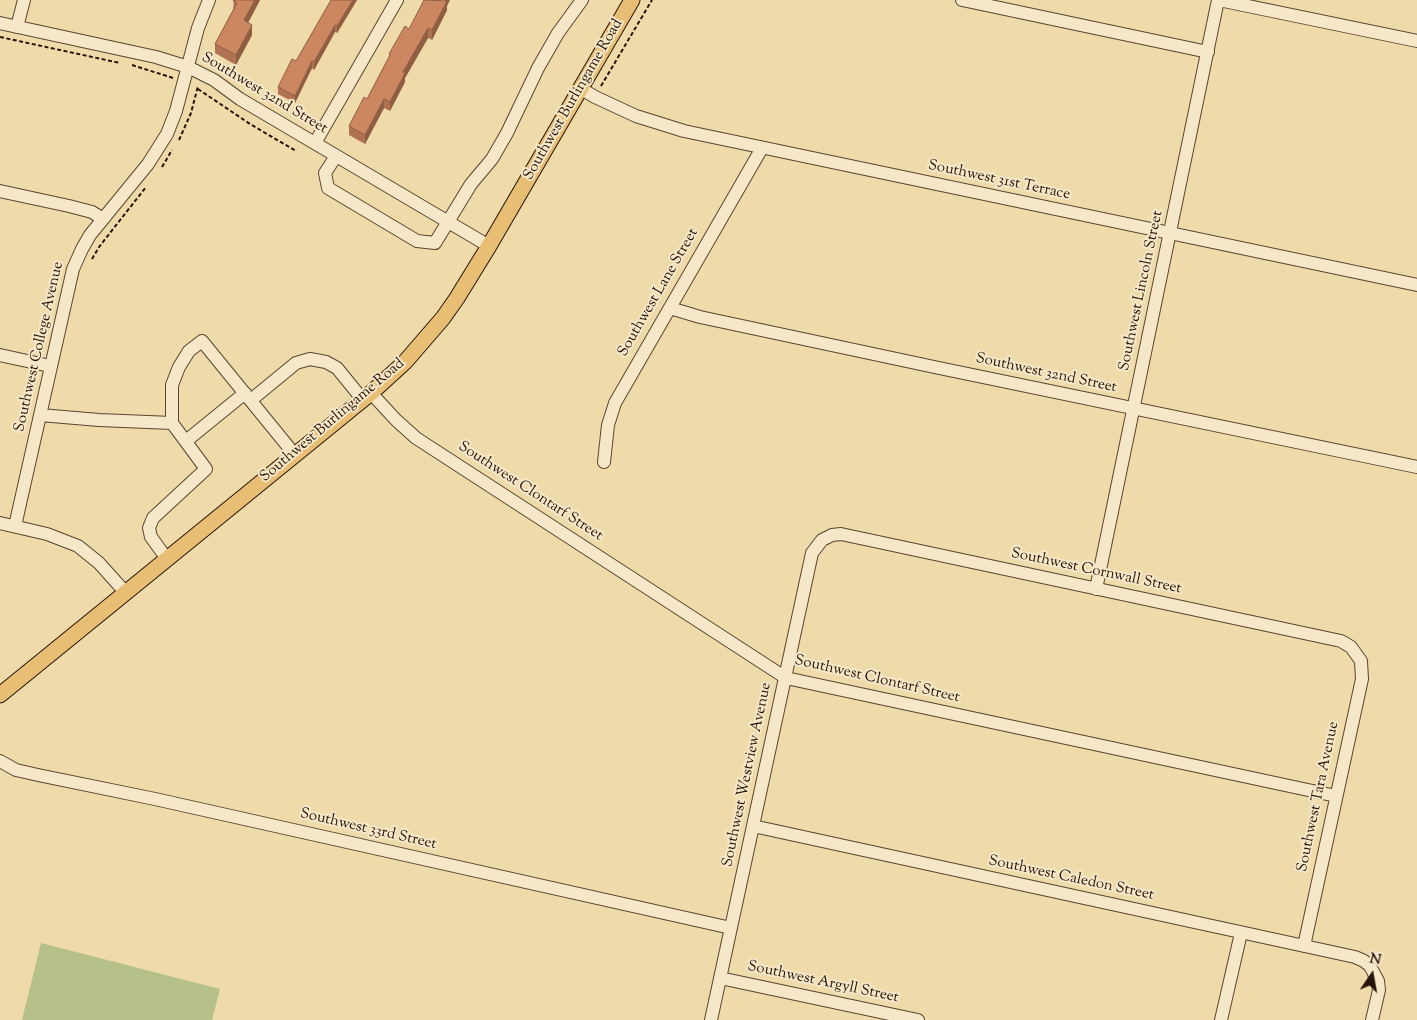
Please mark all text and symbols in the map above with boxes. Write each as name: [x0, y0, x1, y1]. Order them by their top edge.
street label: Southwest Burlingame Road: [521, 16, 627, 184]
street label: Southwest 32nd Street: [198, 49, 330, 139]
street label: Southwest 31st Terrace: [926, 157, 1072, 205]
street label: Southwest Lincoln Street: [1116, 209, 1168, 373]
street label: Southwest Lane Street: [615, 226, 703, 360]
street label: Southwest College Avenue: [12, 260, 68, 434]
street label: Southwest 32nd Street: [974, 350, 1118, 398]
street label: Southwest Burlingame Road: [257, 355, 409, 487]
street label: Southwest Clontarf Street: [454, 438, 606, 546]
street label: Southwest Cornwall Street: [1009, 545, 1183, 599]
street label: Southwest Clontarf Street: [793, 652, 961, 708]
street label: Southwest Westview Avenue: [720, 681, 776, 869]
street label: Southwest Tara Avenue: [1294, 720, 1344, 874]
street label: Southwest 33rd Street: [298, 806, 438, 854]
street label: Southwest Caledon Street: [987, 853, 1155, 905]
text: N: [1368, 949, 1383, 971]
north arrow: [1347, 950, 1397, 1000]
street label: Southwest Argyll Street: [746, 958, 900, 1008]

